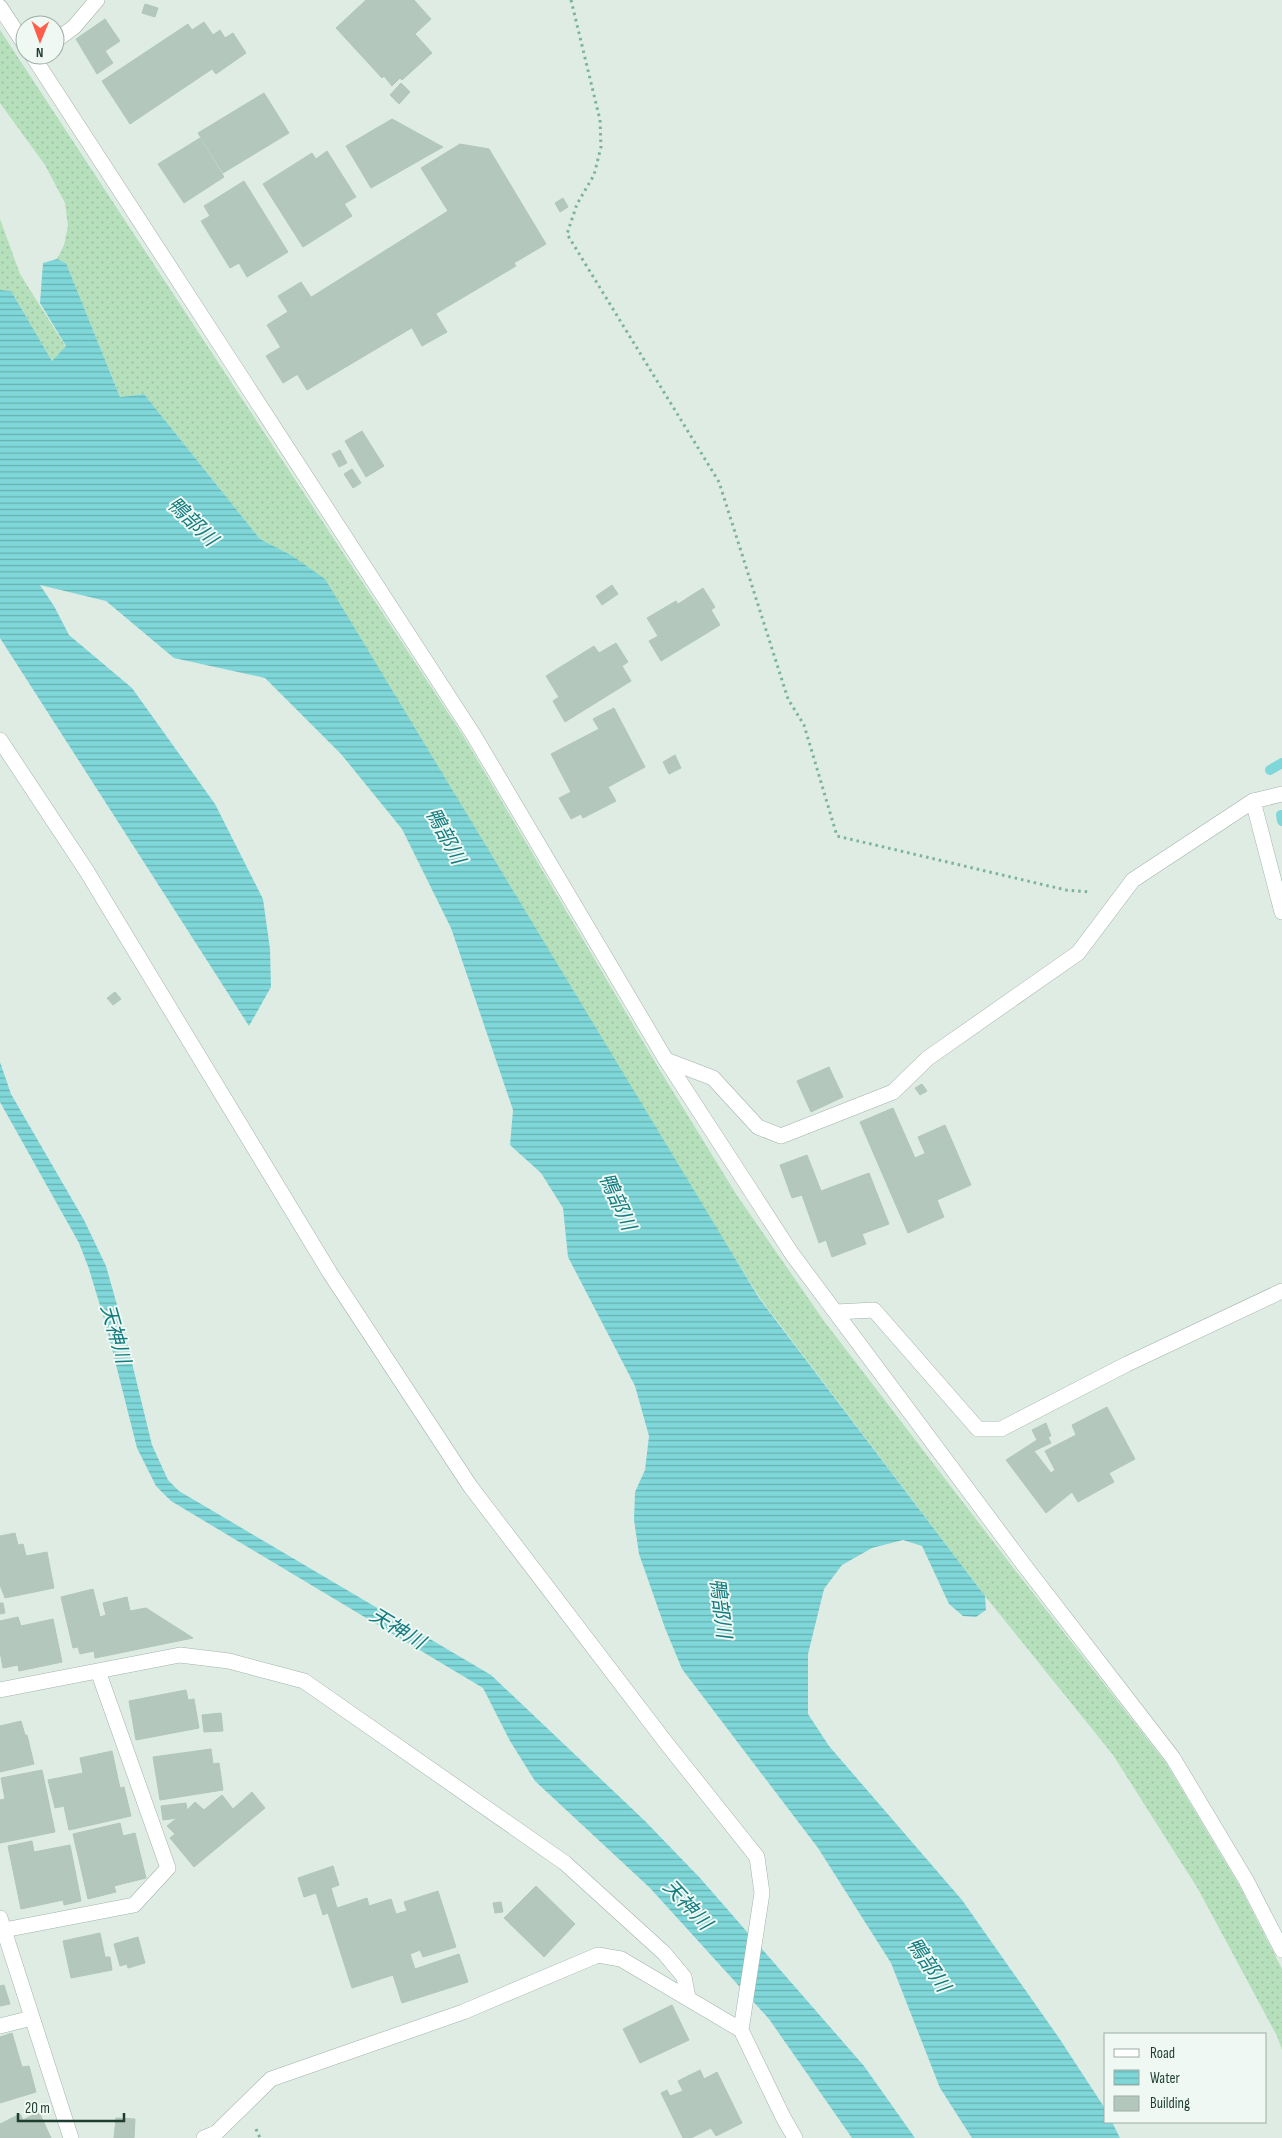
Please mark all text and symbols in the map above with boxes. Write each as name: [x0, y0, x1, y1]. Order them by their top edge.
north arrow: [15, 15, 65, 65]
text: N: [36, 44, 44, 61]
water label: 鴨部川: [162, 493, 223, 553]
water label: 鴨部川: [420, 804, 471, 870]
water label: 鴨部川: [594, 1170, 641, 1236]
water label: 天神川: [95, 1302, 135, 1368]
water label: 鴨部川: [704, 1577, 736, 1641]
water label: 天神川: [365, 1603, 431, 1656]
water label: 天神川: [658, 1875, 718, 1937]
water label: 鴨部川: [901, 1933, 956, 1998]
legend: [1104, 2033, 1267, 2123]
text: Road: [1150, 2044, 1175, 2063]
text: Water: [1150, 2069, 1181, 2088]
scale bar: [18, 2090, 124, 2122]
text: Building: [1150, 2094, 1190, 2113]
text: 20 m: [25, 2099, 50, 2118]

